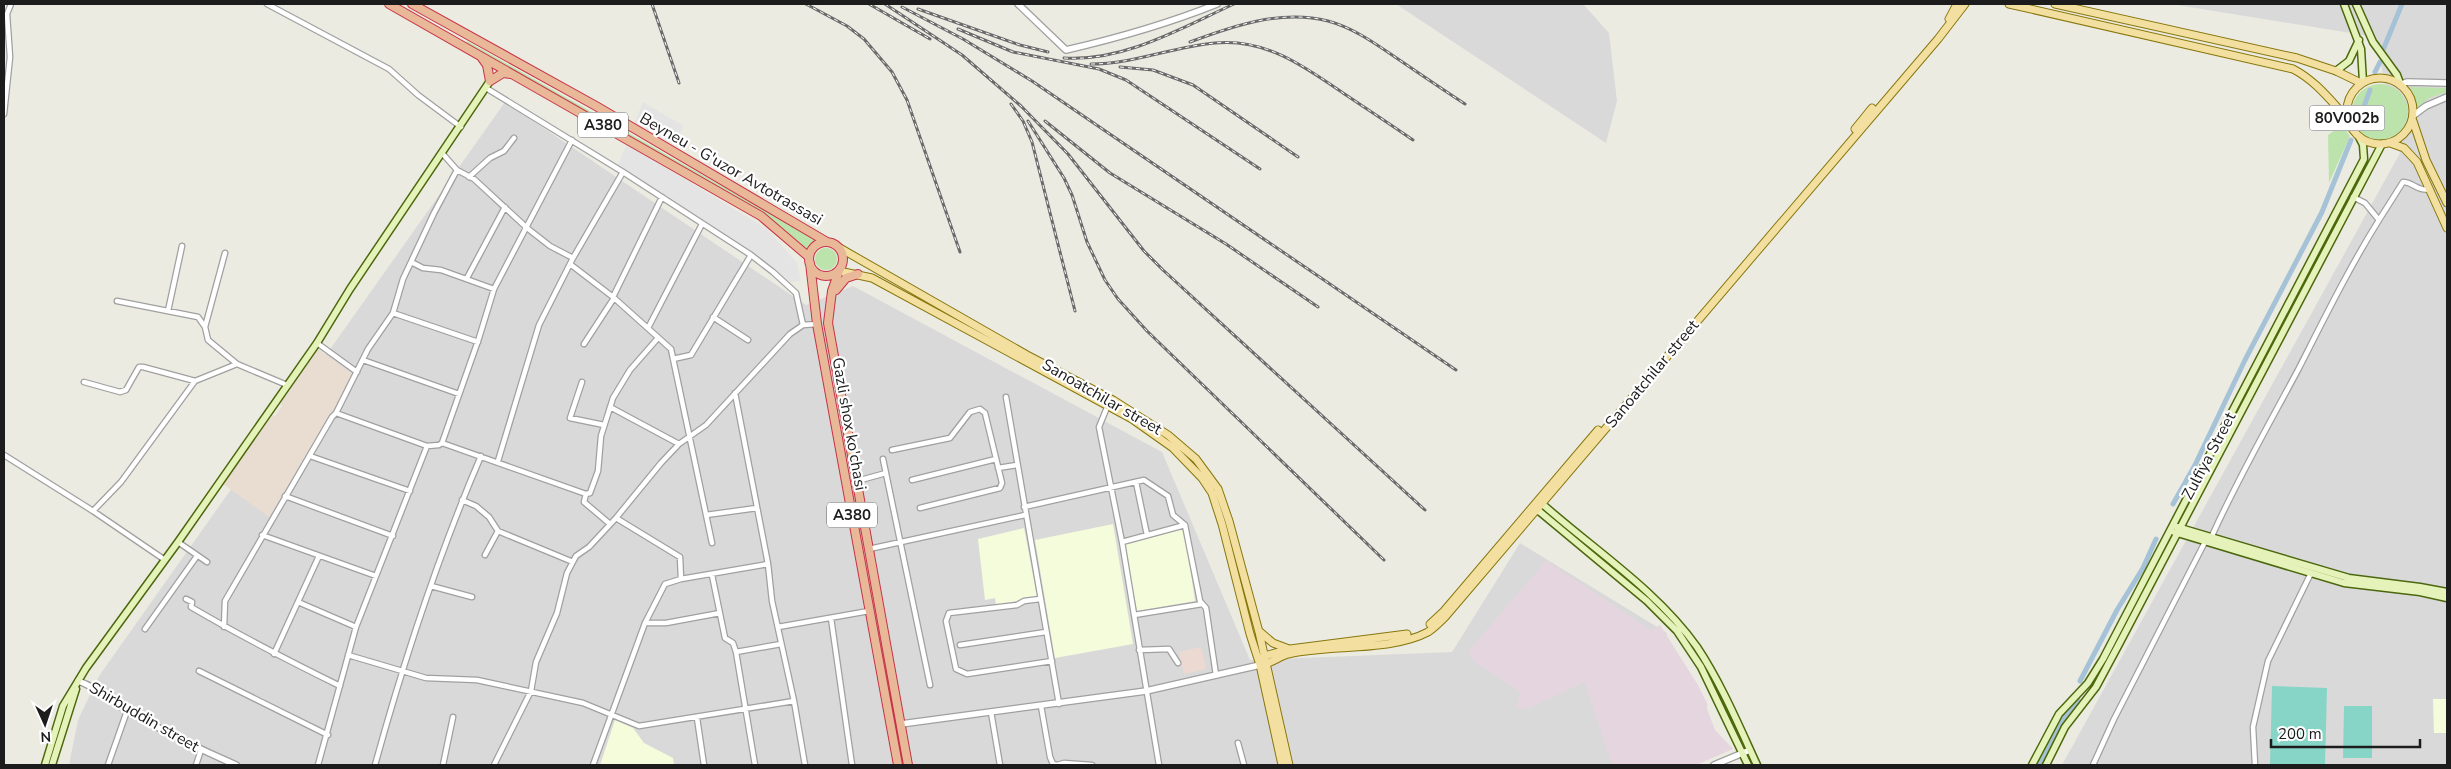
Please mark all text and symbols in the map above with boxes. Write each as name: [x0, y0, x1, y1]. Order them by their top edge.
road number: 80V002b: [2310, 106, 2384, 130]
street label: Beyneu - G'uzor Avtotrassasi: [635, 107, 827, 231]
road number: A380: [578, 112, 628, 138]
street label: Sanoatchilar street: [1600, 315, 1704, 433]
street label: Sanoatchilar street: [1038, 354, 1166, 440]
street label: Gazli shox ko'chasi: [826, 356, 872, 492]
street label: Zulfiya Street: [2177, 408, 2241, 504]
road number: A380: [827, 502, 877, 528]
street label: Shirbuddin street: [85, 677, 203, 758]
north arrow: [20, 699, 70, 749]
scale bar: [2271, 716, 2420, 748]
text: 200 m: [2278, 724, 2322, 744]
text: N: [40, 727, 51, 746]

